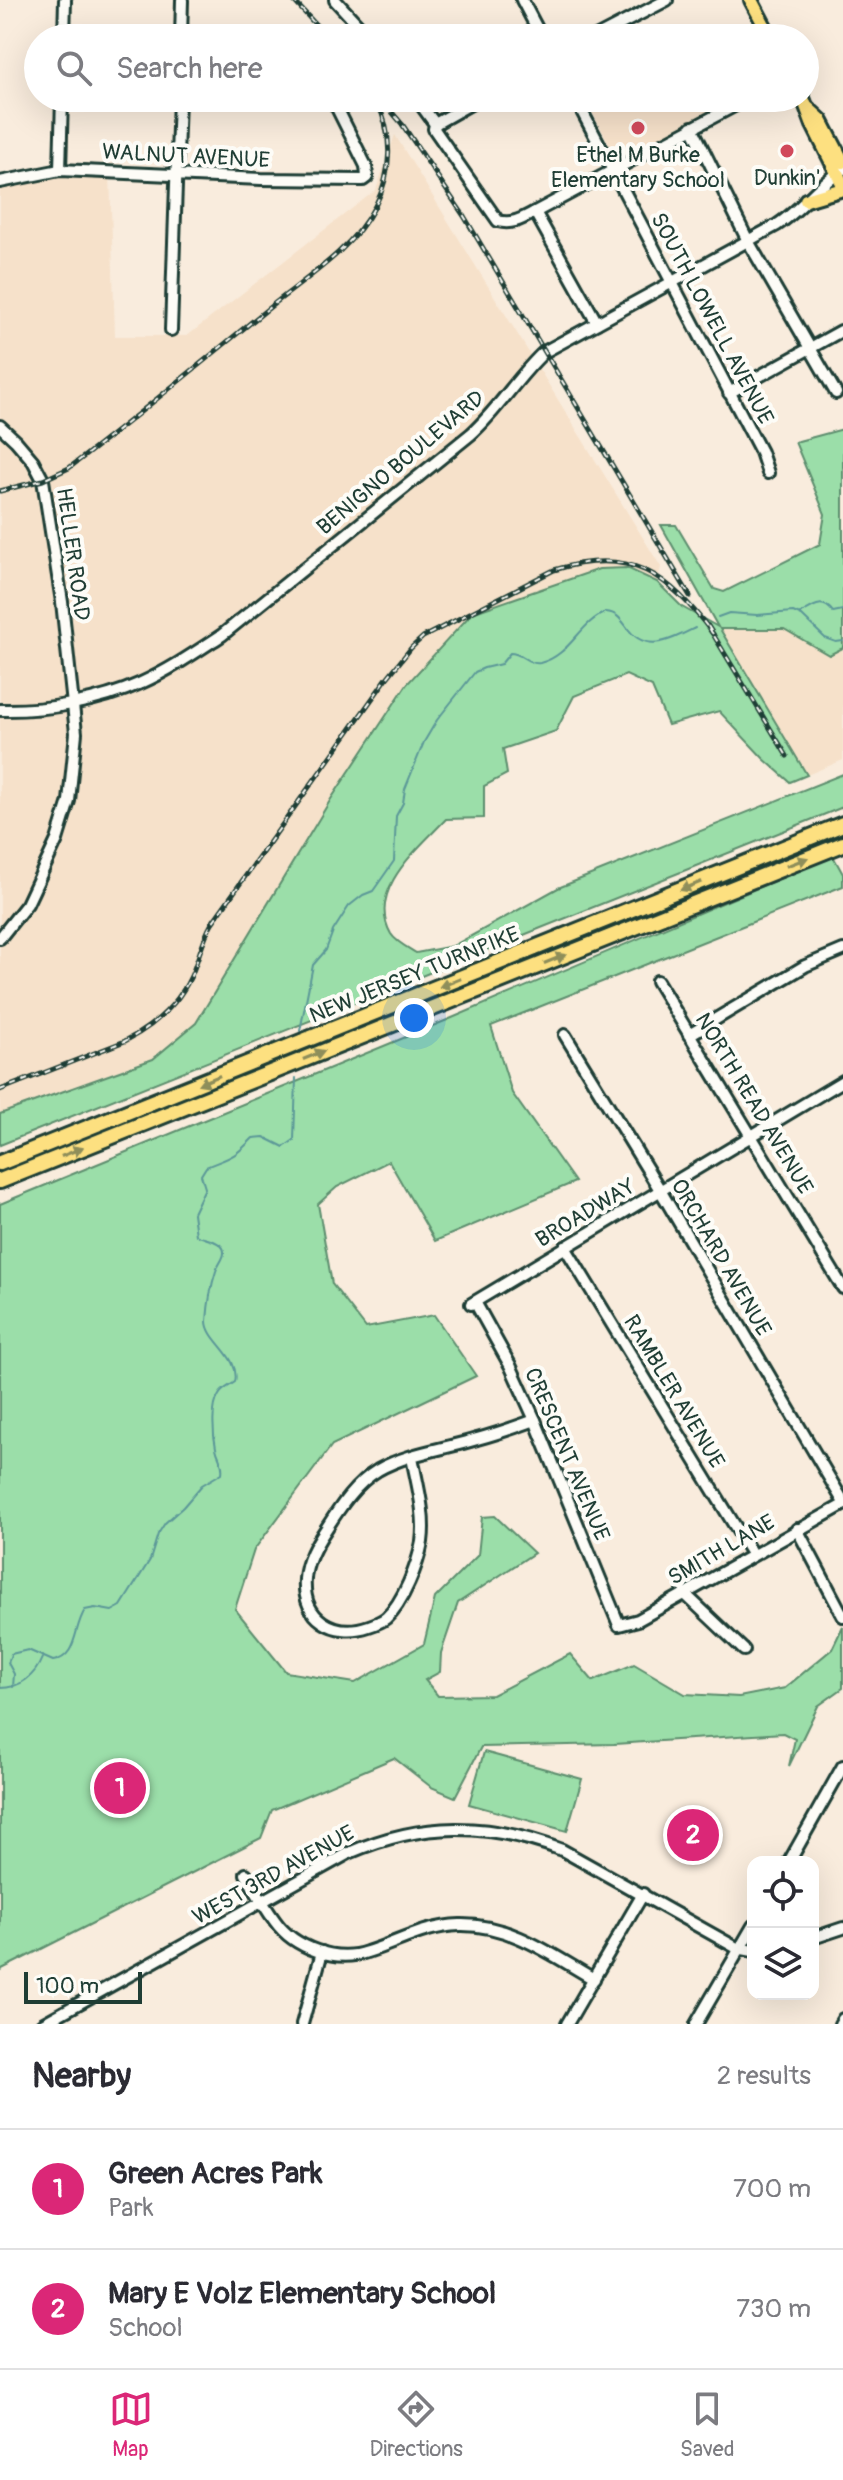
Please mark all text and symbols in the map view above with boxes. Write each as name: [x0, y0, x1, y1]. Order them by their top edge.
search box: [24, 24, 819, 112]
icon: search: [52, 46, 96, 90]
text: Search here: [116, 50, 263, 87]
marker: Ethel M Burke Elementary School: [629, 119, 647, 137]
street label: WALNUT AVENUE: [101, 138, 271, 174]
place label: Ethel M Burke Elementary School: [551, 141, 725, 194]
marker: Dunkin': [778, 142, 796, 160]
place label: Dunkin': [754, 164, 820, 192]
street label: SOUTH LOWELL AVENUE: [644, 208, 780, 429]
street label: BENIGNO BOULEVARD: [311, 384, 490, 541]
street label: HELLER ROAD: [50, 486, 96, 622]
one-way arrow: [785, 855, 809, 868]
one-way arrow: [679, 879, 703, 892]
street label: NEW JERSEY TURNPIKE: [305, 920, 523, 1030]
one-way arrow: [543, 952, 567, 965]
one-way arrow: [438, 977, 462, 990]
your location: [394, 998, 434, 1038]
street label: NORTH READ AVENUE: [689, 1008, 819, 1199]
one-way arrow: [302, 1048, 326, 1061]
one-way arrow: [197, 1074, 221, 1087]
one-way arrow: [60, 1145, 84, 1158]
street label: BROADWAY: [530, 1172, 641, 1254]
street label: ORCHARD AVENUE: [665, 1174, 778, 1341]
street label: RAMBLER AVENUE: [617, 1310, 731, 1473]
street label: CRESCENT AVENUE: [518, 1364, 616, 1545]
street label: SMITH LANE: [663, 1508, 780, 1592]
pin: 1: [94, 1758, 146, 1818]
pin: 2: [667, 1805, 719, 1865]
street label: WEST 3RD AVENUE: [188, 1819, 359, 1931]
map controls: [747, 1856, 819, 2000]
button: locate: [747, 1856, 819, 1928]
button: layers: [747, 1928, 819, 2000]
scale bar: [24, 1968, 142, 2004]
text: 100 m: [36, 1972, 99, 2000]
text: Nearby: [32, 2055, 131, 2098]
text: 2 results: [717, 2060, 811, 2092]
text: Green Acres Park: [108, 2155, 323, 2192]
text: 1: [53, 2173, 63, 2205]
text: 700 m: [733, 2173, 811, 2205]
text: Park: [108, 2192, 154, 2224]
text: Mary E Volz Elementary School: [108, 2275, 496, 2312]
text: 2: [51, 2293, 65, 2325]
text: 730 m: [736, 2293, 811, 2325]
text: School: [108, 2312, 183, 2344]
tab: Map: [109, 2387, 153, 2463]
tab: Directions: [370, 2387, 463, 2463]
tab: Saved: [680, 2387, 734, 2463]

